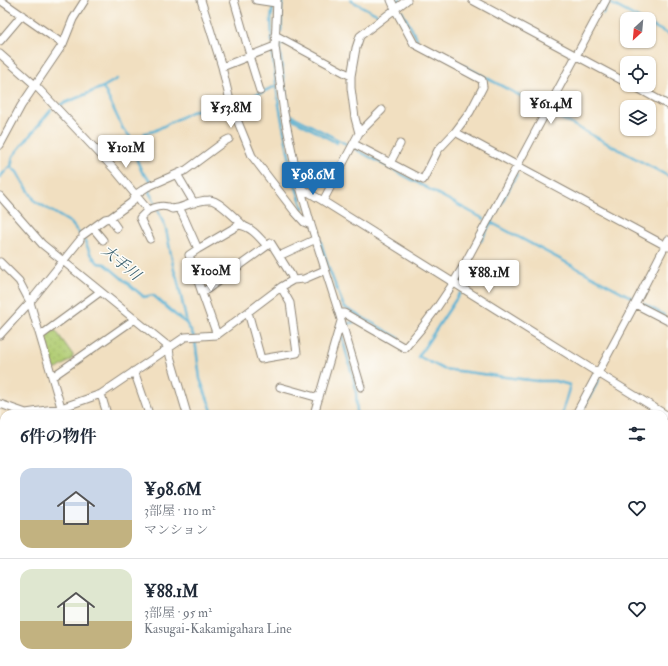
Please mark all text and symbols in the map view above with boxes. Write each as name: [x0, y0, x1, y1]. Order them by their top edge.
north arrow: [620, 12, 656, 48]
map controls: [620, 12, 656, 136]
button: locate: [620, 56, 656, 92]
pin: ¥61.4M: [518, 91, 584, 125]
pin: ¥53.8M: [198, 95, 264, 129]
text: ¥61.4M: [529, 96, 573, 112]
text: ¥53.8M: [210, 100, 252, 116]
button: layers: [620, 100, 656, 136]
pin: ¥101M: [98, 135, 154, 169]
text: ¥101M: [107, 140, 145, 156]
pin: ¥98.6M: [280, 162, 346, 196]
text: ¥98.6M: [291, 167, 335, 183]
water label: 大手川: [98, 241, 146, 286]
pin: ¥100M: [183, 258, 239, 292]
pin: ¥88.1M: [456, 260, 522, 294]
text: ¥100M: [191, 263, 231, 279]
text: ¥88.1M: [468, 265, 510, 281]
icon: filters: [626, 423, 648, 445]
text: 6件の物件: [20, 426, 97, 447]
text: ¥98.6M: [144, 479, 202, 500]
icon: home: [52, 484, 100, 532]
icon: heart: [626, 497, 648, 519]
text: 3部屋 · 110 m²: [144, 503, 215, 519]
text: マンション: [144, 522, 208, 538]
text: ¥88.1M: [144, 581, 199, 602]
icon: home: [52, 585, 100, 633]
icon: heart: [626, 598, 648, 620]
text: 3部屋 · 95 m²: [144, 605, 212, 621]
text: Kasugai-Kakamigahara Line: [144, 621, 292, 637]

